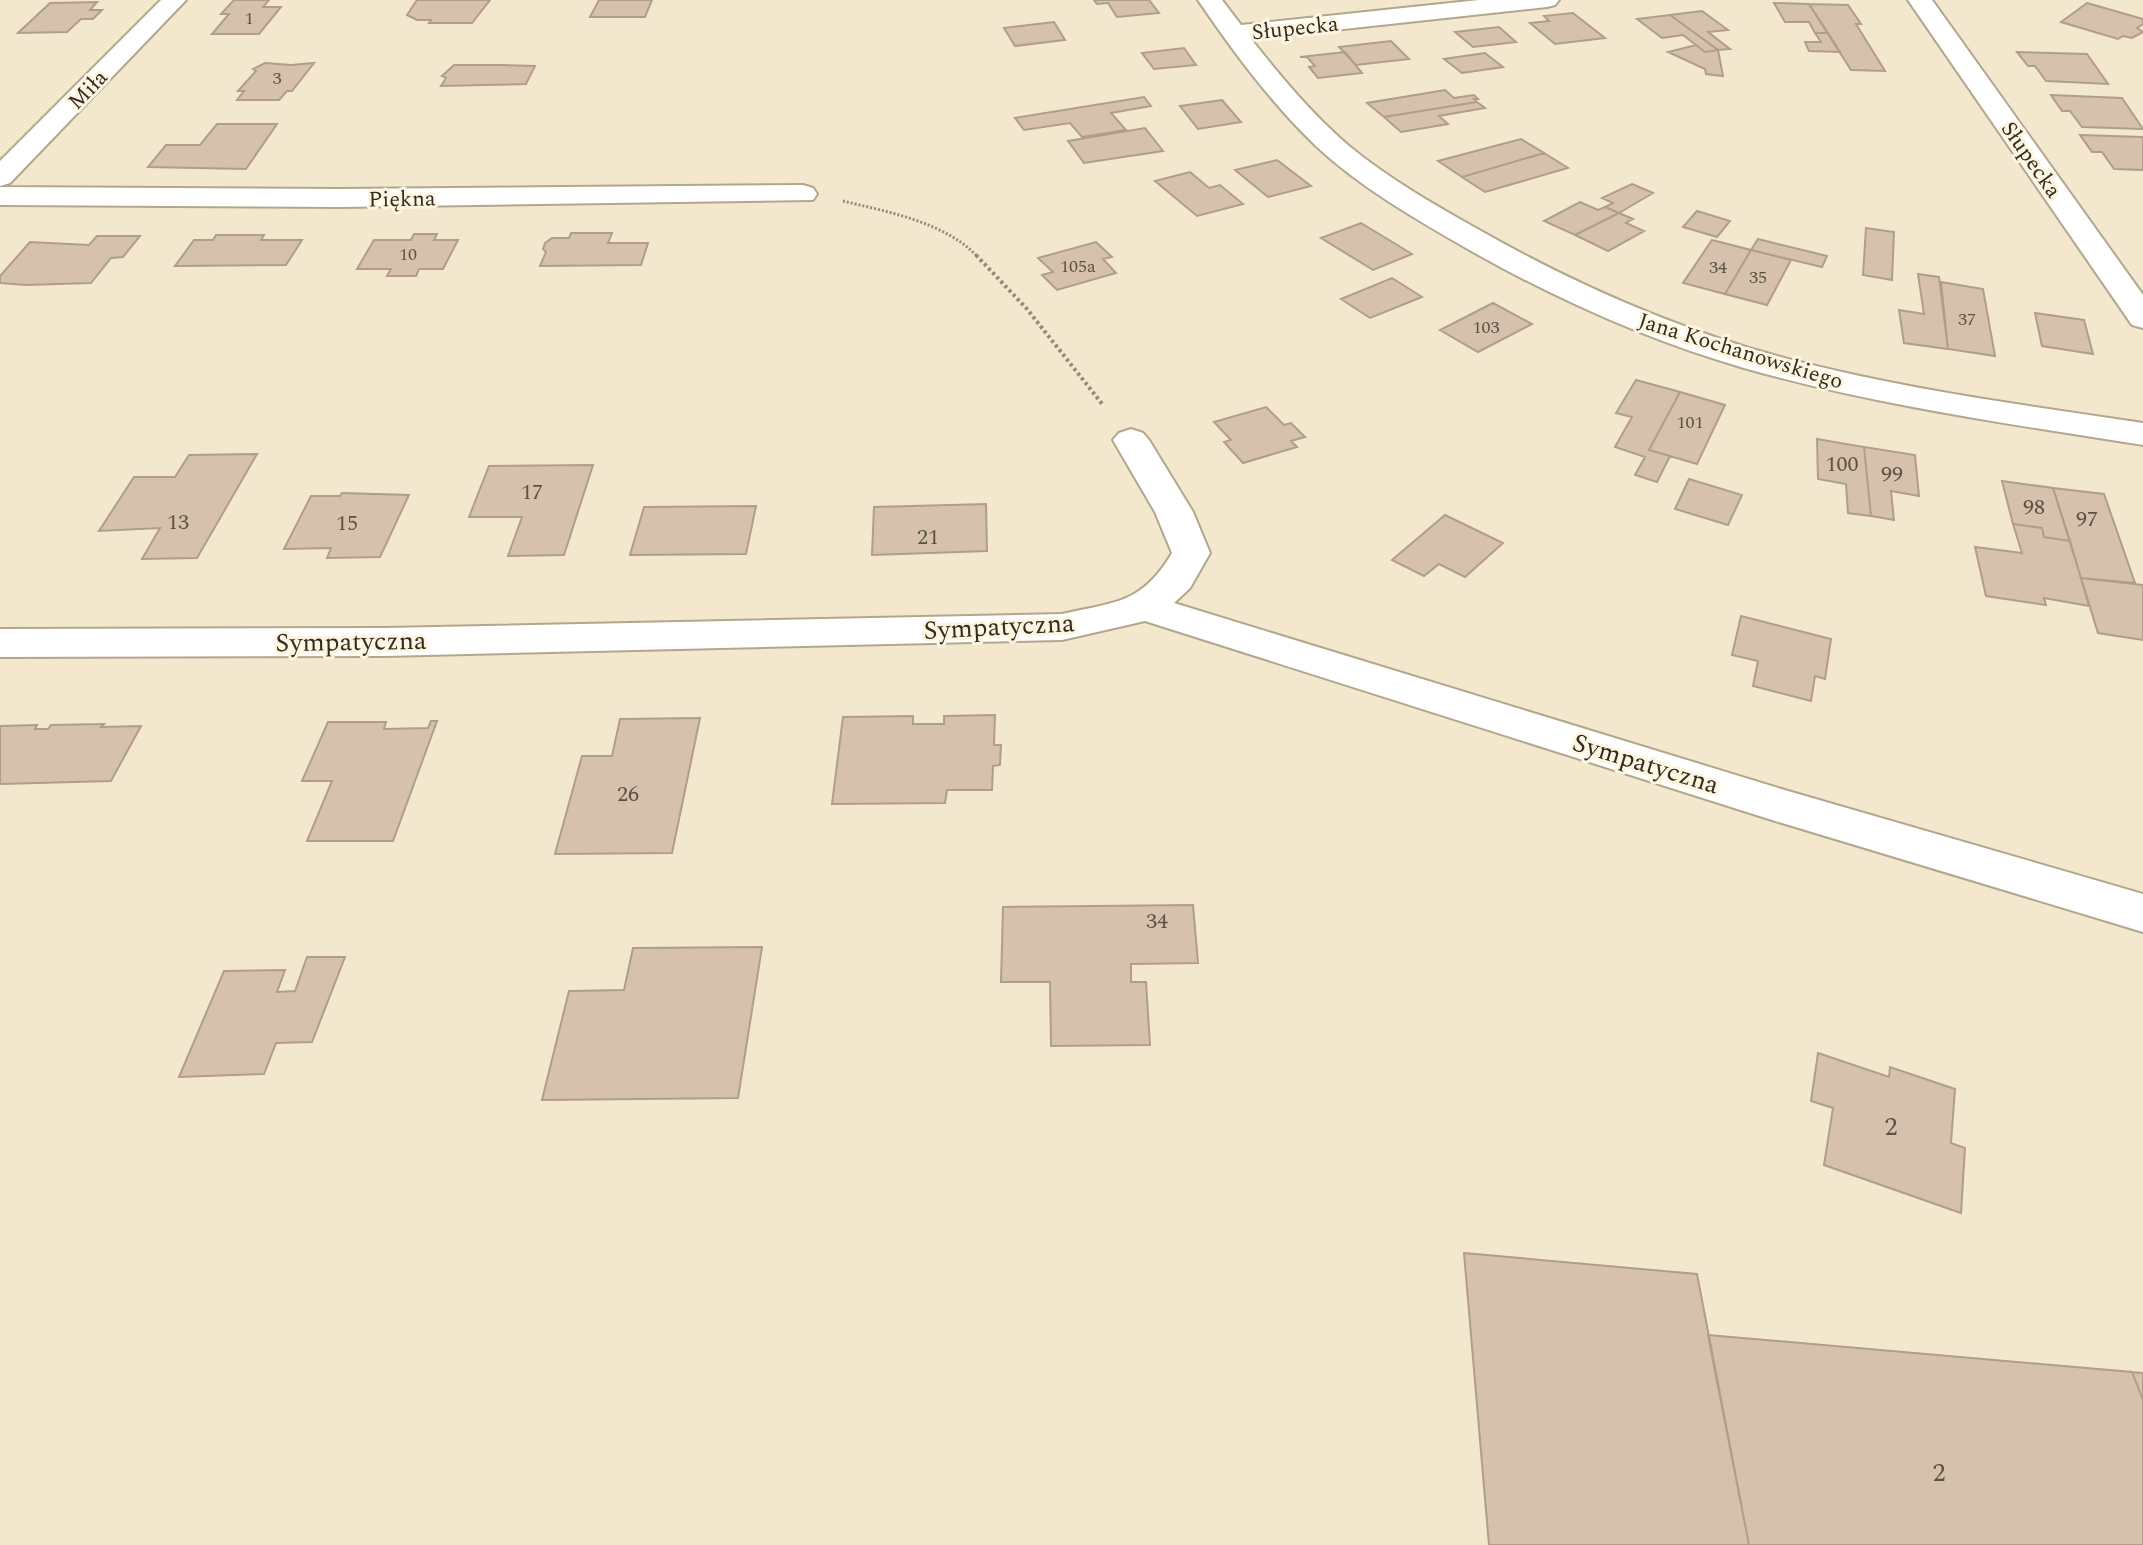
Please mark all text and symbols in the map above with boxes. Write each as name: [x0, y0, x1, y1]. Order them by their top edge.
house number: 1: [245, 5, 254, 32]
street label: Słupecka: [1250, 8, 1340, 49]
street label: Miła: [61, 62, 116, 118]
house number: 3: [273, 65, 282, 92]
street label: Słupecka: [1992, 115, 2069, 205]
street label: Piękna: [368, 182, 436, 217]
house number: 10: [399, 241, 417, 268]
house number: 105a: [1060, 253, 1096, 280]
house number: 34: [1709, 254, 1727, 281]
house number: 35: [1749, 264, 1767, 291]
street label: Jana Kochanowskiego: [1634, 305, 1847, 398]
house number: 37: [1958, 306, 1976, 333]
house number: 103: [1473, 314, 1500, 341]
house number: 101: [1677, 409, 1704, 436]
house number: 100: [1825, 448, 1859, 481]
house number: 99: [1881, 458, 1903, 491]
house number: 17: [521, 476, 543, 509]
house number: 98: [2023, 491, 2045, 524]
house number: 97: [2076, 503, 2098, 536]
house number: 13: [167, 506, 189, 539]
house number: 15: [336, 507, 358, 540]
house number: 21: [917, 521, 939, 554]
street label: Sympatyczna: [923, 603, 1076, 651]
street label: Sympatyczna: [275, 621, 427, 663]
street label: Sympatyczna: [1568, 723, 1724, 805]
house number: 26: [617, 778, 639, 811]
house number: 34: [1146, 905, 1168, 938]
house number: 2: [1884, 1107, 1898, 1147]
house number: 2: [1932, 1453, 1946, 1493]

